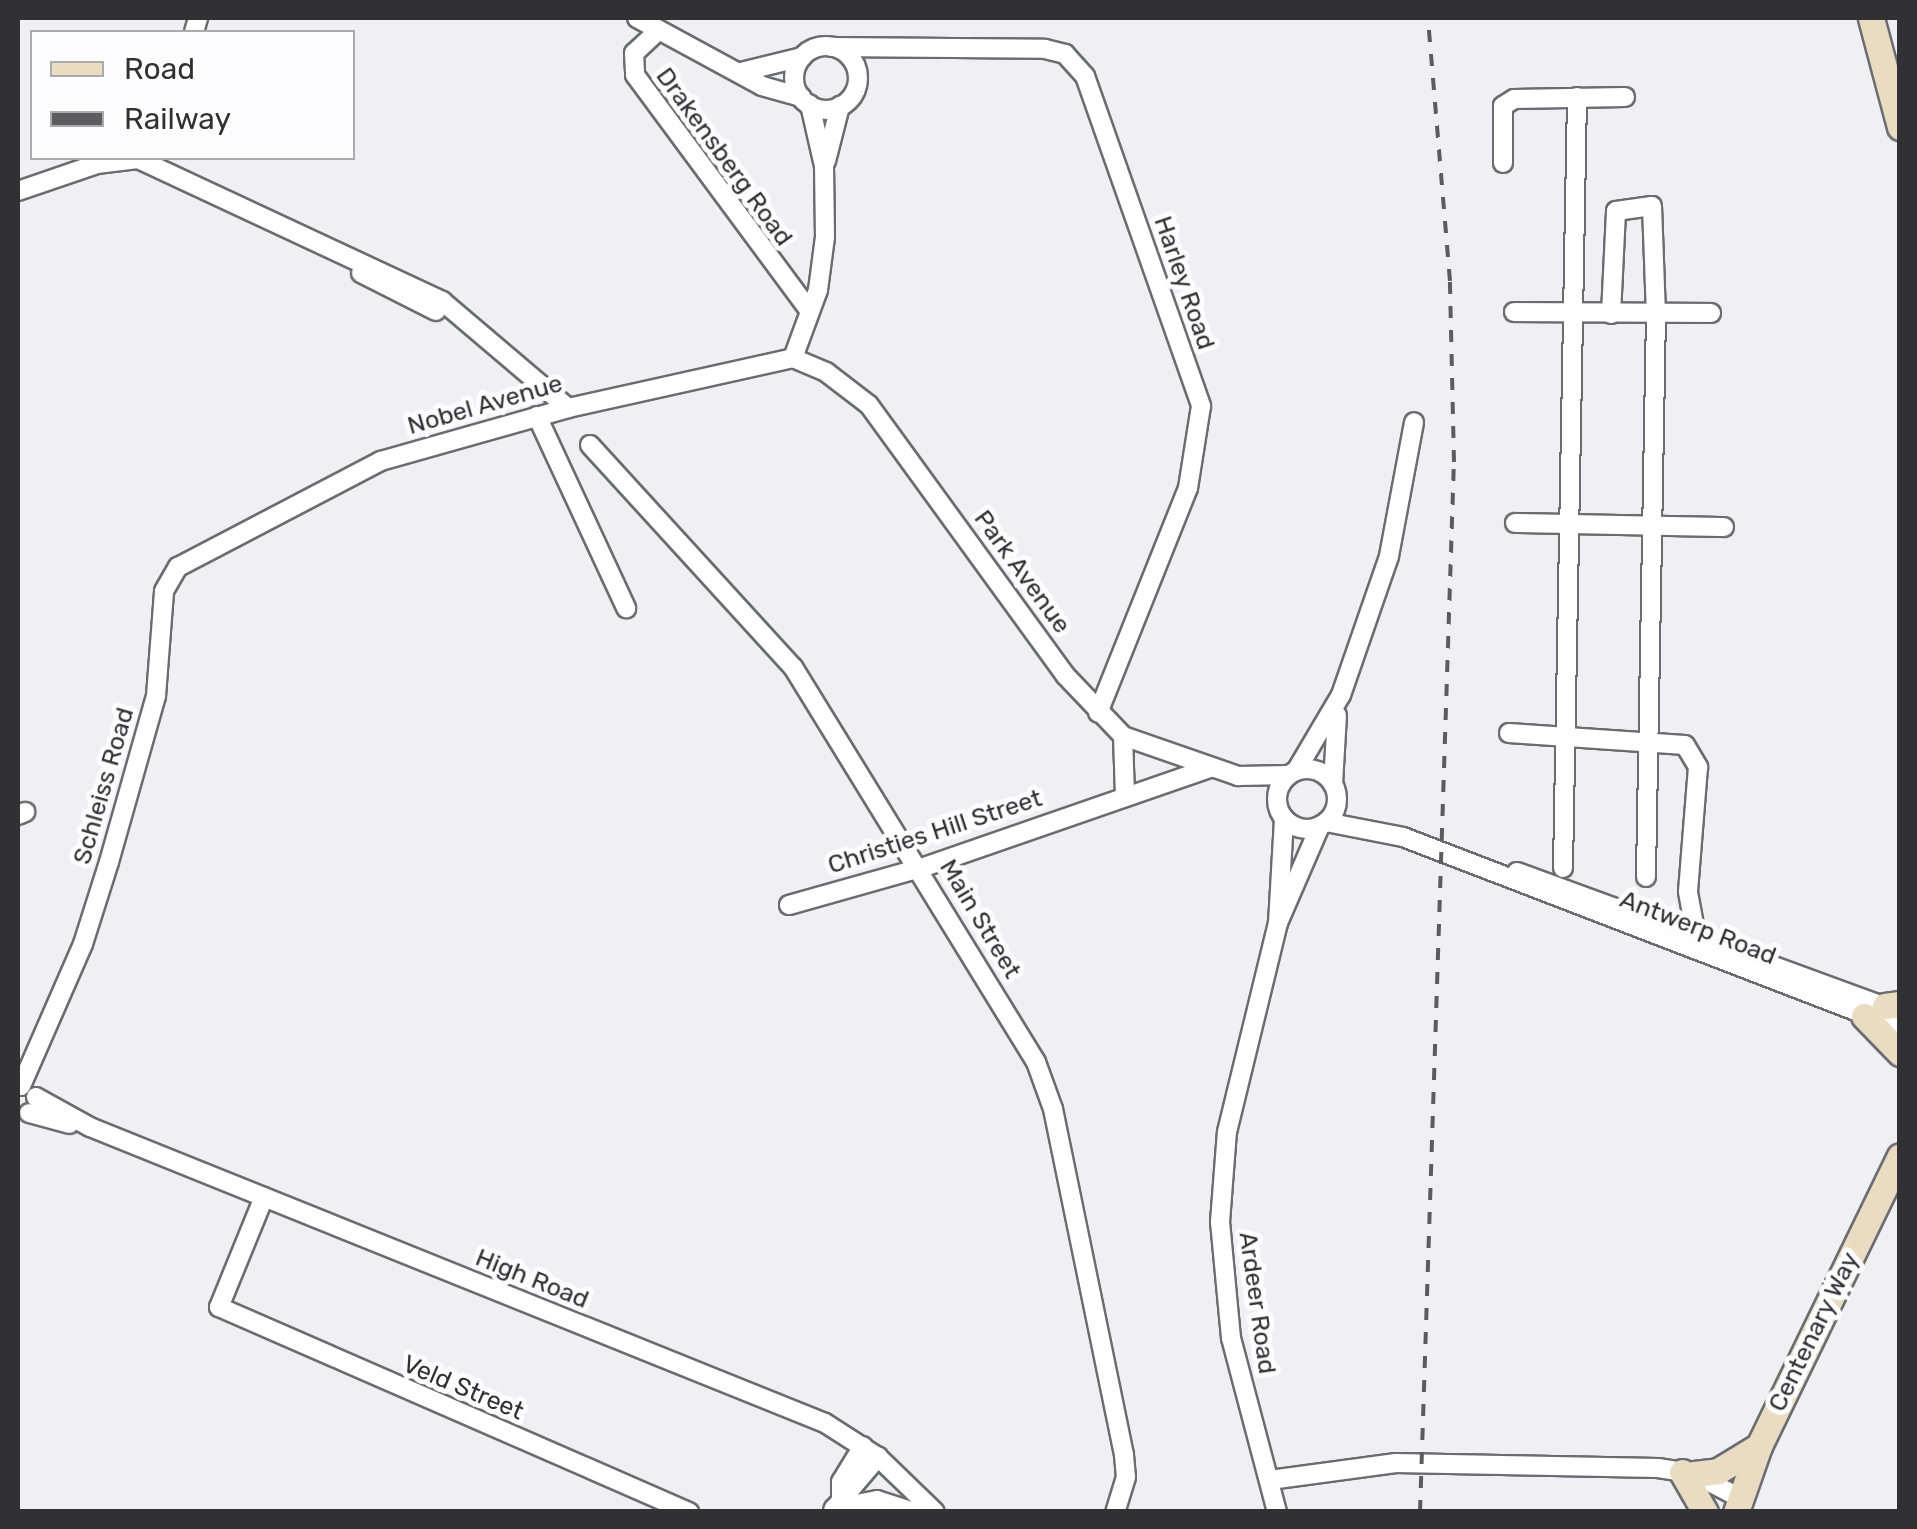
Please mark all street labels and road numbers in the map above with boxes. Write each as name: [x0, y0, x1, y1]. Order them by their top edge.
street label: Drakensberg Road: [649, 62, 799, 252]
street label: Harley Road: [1147, 212, 1221, 354]
street label: Nobel Avenue: [404, 368, 566, 442]
street label: Park Avenue: [967, 504, 1077, 640]
street label: Schleiss Road: [67, 704, 141, 868]
street label: Christies Hill Street: [824, 783, 1046, 881]
street label: Main Street: [933, 854, 1027, 984]
street label: Antwerp Road: [1616, 884, 1780, 972]
street label: Ardeer Road: [1232, 1230, 1282, 1376]
street label: High Road: [471, 1243, 593, 1315]
street label: Centenary Way: [1762, 1247, 1866, 1417]
street label: Veld Street: [398, 1349, 528, 1427]

